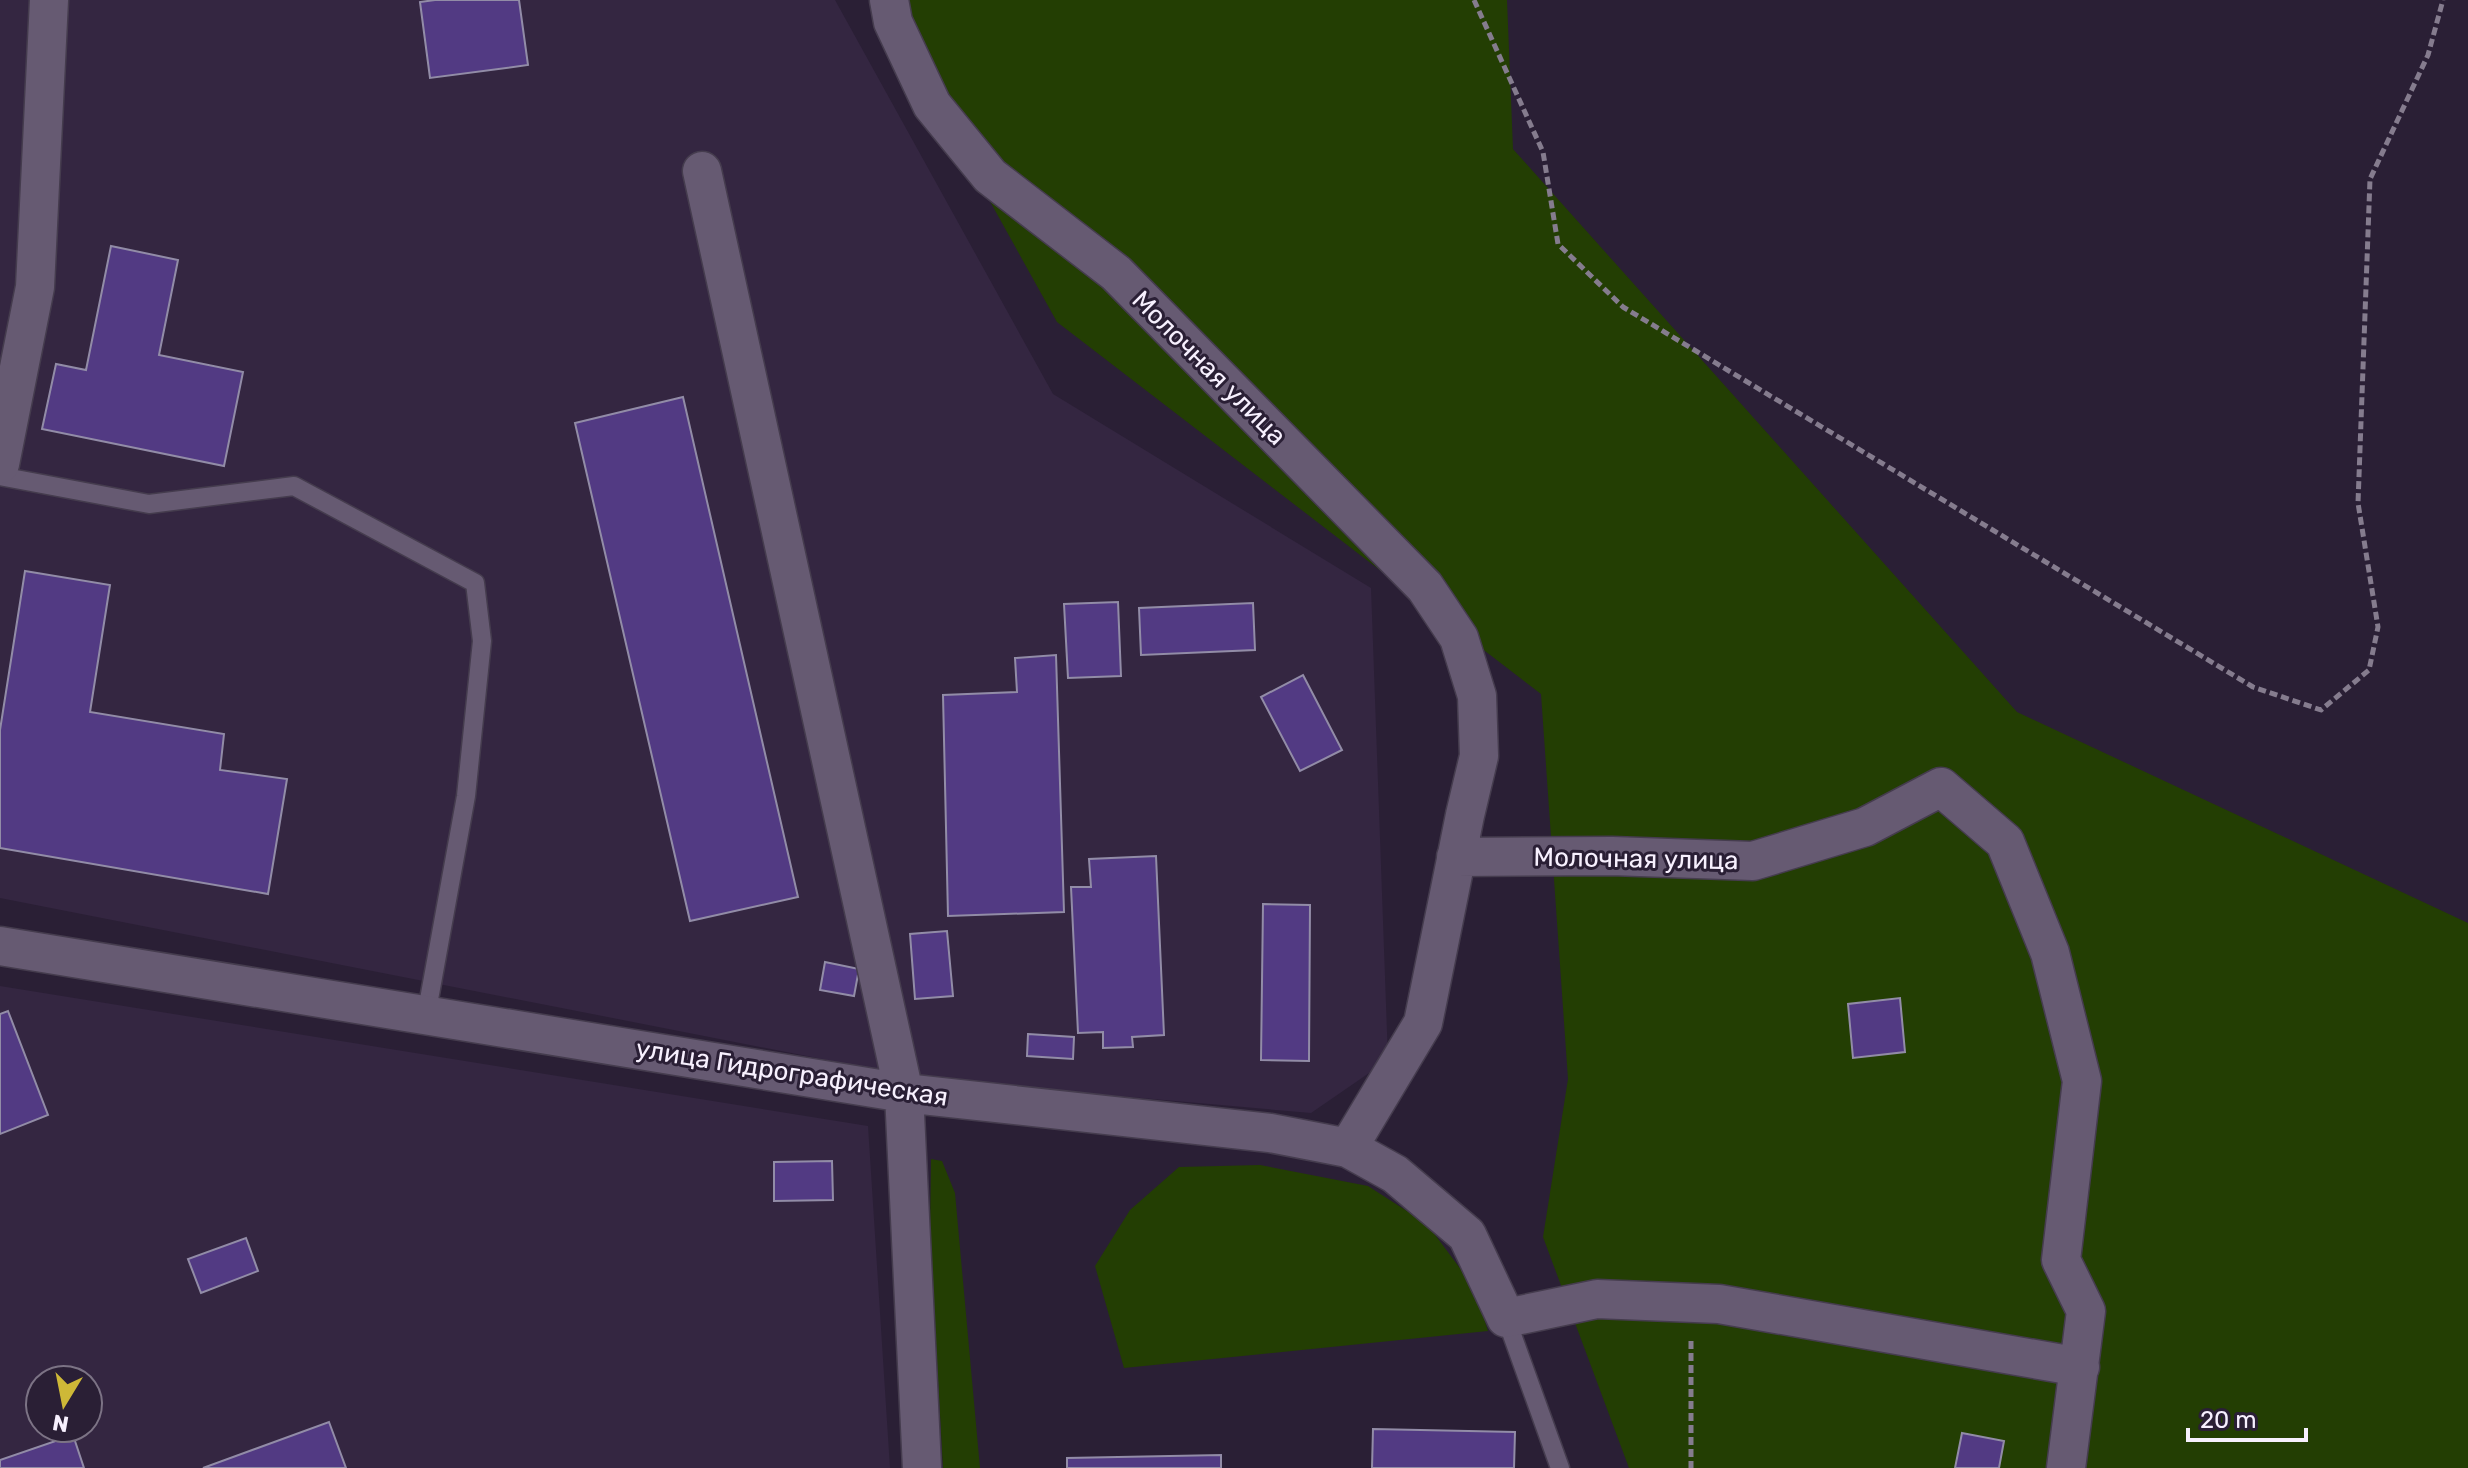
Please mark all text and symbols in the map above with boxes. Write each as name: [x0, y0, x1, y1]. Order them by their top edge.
street label: Молочная улица: [1126, 285, 1292, 451]
street label: Молочная улица: [1533, 842, 1739, 876]
street label: улица Гидрографическая: [634, 1033, 950, 1113]
north arrow: [24, 1364, 104, 1444]
scale bar: [2188, 1392, 2306, 1442]
text: 20 m: [2200, 1406, 2257, 1434]
text: N: [50, 1409, 71, 1438]

